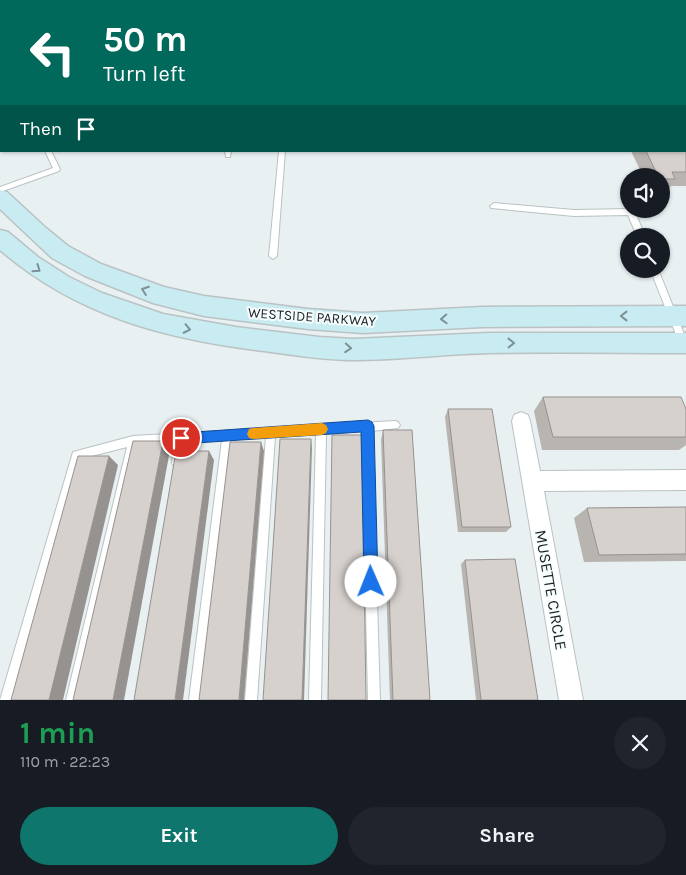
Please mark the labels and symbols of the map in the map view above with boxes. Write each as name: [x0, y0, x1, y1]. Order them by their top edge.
one-way arrow: [32, 263, 41, 273]
one-way arrow: [141, 286, 150, 296]
street label: WESTSIDE PARKWAY: [247, 304, 377, 330]
one-way arrow: [620, 311, 628, 321]
one-way arrow: [440, 314, 448, 324]
one-way arrow: [183, 323, 192, 334]
one-way arrow: [507, 338, 515, 348]
one-way arrow: [345, 343, 353, 354]
pin: [160, 417, 202, 459]
street label: MUSETTE CIRCLE: [531, 528, 571, 652]
position arrow: [344, 555, 396, 607]

